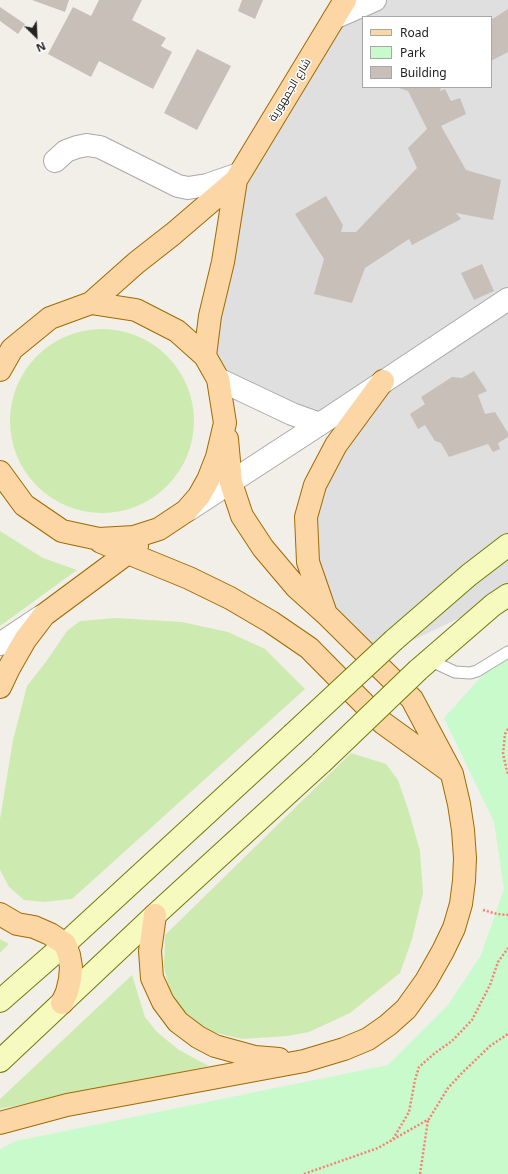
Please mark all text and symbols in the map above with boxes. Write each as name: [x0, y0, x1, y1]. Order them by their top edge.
north arrow: [16, 16, 56, 56]
legend: [362, 16, 492, 88]
text: Road: [400, 24, 429, 41]
text: N: [34, 39, 48, 56]
text: Park: [400, 44, 425, 61]
street label: شارع الجمهورية: [266, 56, 314, 124]
text: Building: [400, 64, 447, 81]

